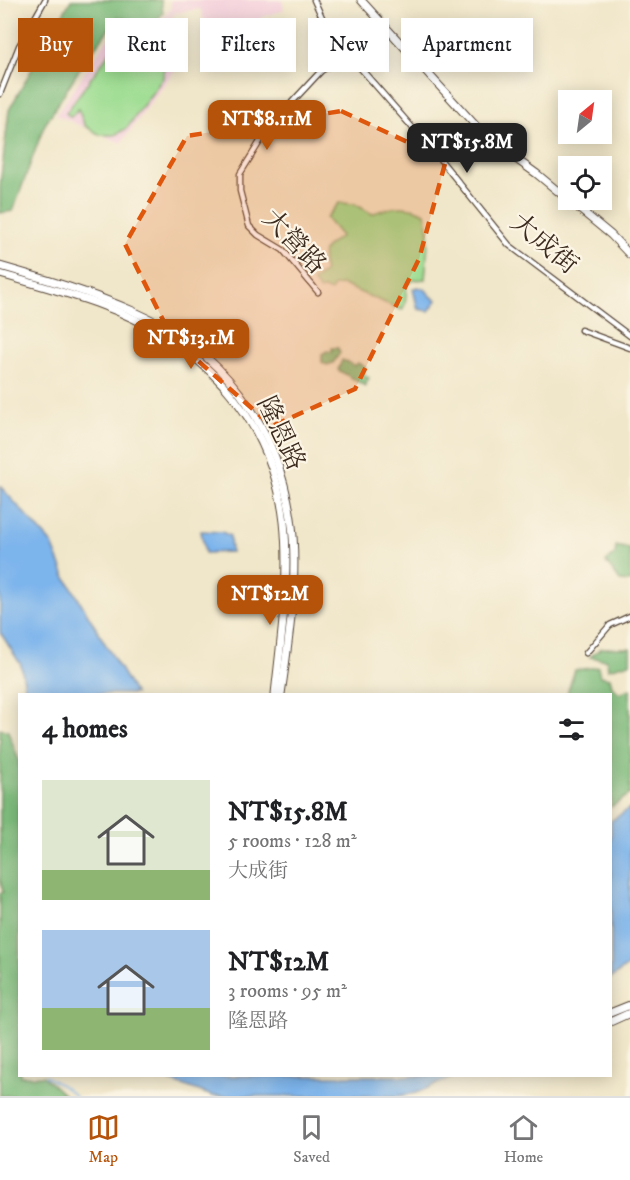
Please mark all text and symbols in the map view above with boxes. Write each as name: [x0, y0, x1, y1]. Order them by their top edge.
chip: Buy: [18, 18, 93, 72]
chip: Rent: [105, 18, 188, 72]
chip: Filters: [200, 18, 296, 72]
chip: New: [308, 18, 389, 72]
chip: Apartment: [401, 18, 533, 72]
north arrow: [558, 90, 612, 144]
map controls: [558, 90, 612, 210]
pin: NT$8.11M: [205, 100, 329, 151]
text: NT$8.11M: [222, 107, 312, 132]
pin: NT$15.8M: [405, 123, 529, 174]
text: NT$15.8M: [421, 130, 513, 155]
button: locate: [558, 156, 612, 210]
street label: 大營路: [255, 203, 333, 282]
street label: 大成街: [504, 206, 585, 282]
pin: NT$13.1M: [129, 319, 253, 370]
text: NT$13.1M: [147, 326, 235, 351]
street label: 隆恩路: [249, 391, 312, 476]
pin: NT$12M: [221, 575, 319, 626]
text: NT$12M: [231, 582, 309, 607]
text: 4 homes: [42, 713, 128, 746]
icon: filters: [555, 713, 588, 746]
text: NT$15.8M: [228, 796, 348, 829]
icon: home: [90, 804, 162, 876]
text: 5 rooms · 128 m²: [228, 829, 357, 854]
text: 大成街: [228, 859, 288, 884]
text: NT$12M: [228, 946, 329, 979]
icon: home: [90, 954, 162, 1026]
text: 3 rooms · 95 m²: [228, 979, 347, 1004]
text: 隆恩路: [228, 1009, 288, 1034]
tab: Map: [87, 1111, 120, 1167]
tab: Saved: [293, 1111, 330, 1167]
tab: Home: [504, 1111, 543, 1167]

